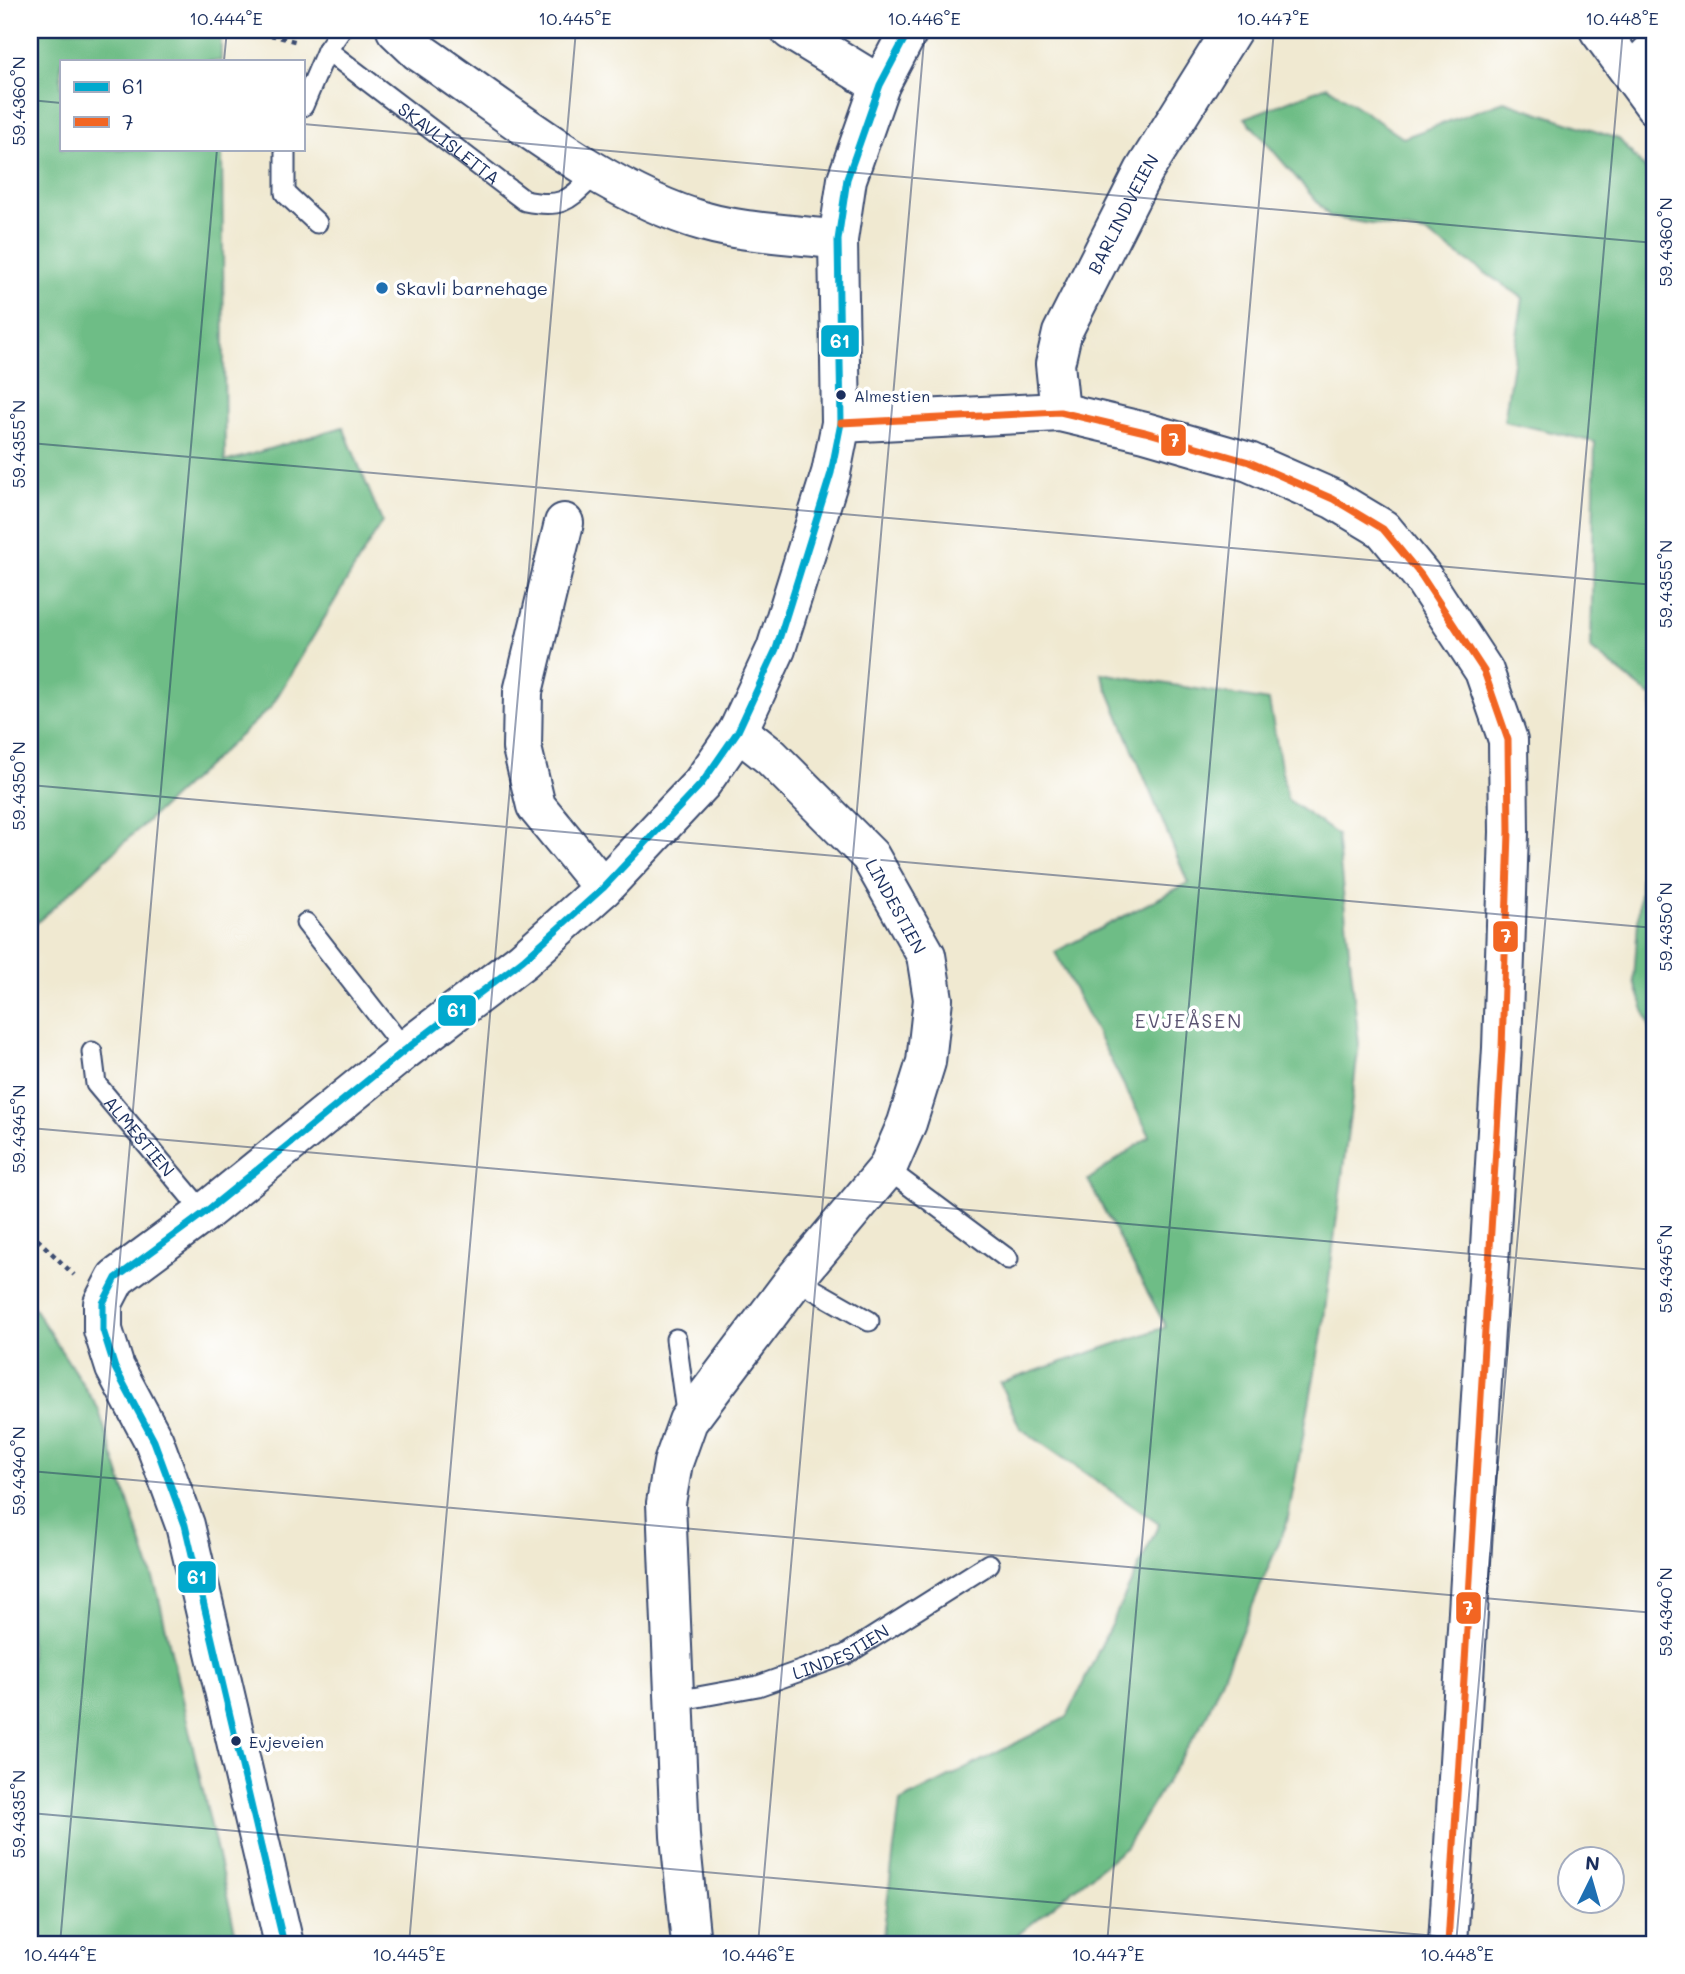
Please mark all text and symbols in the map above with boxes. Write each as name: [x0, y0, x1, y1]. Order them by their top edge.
text: 10.444°E: [189, 6, 263, 30]
text: 10.445°E: [538, 6, 612, 30]
text: 10.446°E: [887, 6, 961, 30]
text: 10.447°E: [1237, 6, 1309, 30]
text: 10.448°E: [1585, 6, 1659, 30]
text: 59.4360°N: [6, 56, 30, 146]
legend: [60, 60, 304, 150]
text: 61: [122, 72, 144, 99]
street label: SKAVLISLETTA: [393, 97, 505, 190]
text: 7: [122, 108, 134, 135]
street label: BARLINDVEIEN: [1082, 149, 1164, 278]
text: 59.4360°N: [1653, 197, 1677, 287]
place label: Skavli barnehage: [396, 276, 548, 300]
marker: Skavli barnehage: [374, 280, 390, 296]
line badge: 61: [820, 324, 860, 358]
text: 61: [830, 328, 850, 353]
place label: Almestien: [854, 385, 930, 406]
marker: Almestien: [834, 388, 848, 402]
text: 59.4355°N: [6, 400, 30, 488]
line badge: 7: [1160, 423, 1187, 457]
text: 7: [1169, 427, 1180, 452]
text: 59.4355°N: [1653, 540, 1677, 628]
text: 59.4350°N: [6, 741, 30, 831]
street label: LINDESTIEN: [860, 854, 932, 958]
text: 59.4350°N: [1653, 882, 1677, 972]
line badge: 7: [1492, 920, 1519, 953]
text: 7: [1501, 923, 1512, 948]
line badge: 61: [437, 994, 477, 1027]
text: 61: [447, 997, 467, 1022]
district label: EVJEÅSEN: [1135, 1008, 1243, 1033]
text: 59.4345°N: [6, 1085, 30, 1173]
street label: ALMESTIEN: [99, 1091, 180, 1181]
text: 59.4345°N: [1653, 1225, 1677, 1313]
text: 59.4340°N: [6, 1426, 30, 1516]
line badge: 61: [177, 1560, 217, 1594]
text: 61: [187, 1564, 207, 1589]
text: 59.4340°N: [1653, 1567, 1677, 1657]
line badge: 7: [1455, 1591, 1482, 1625]
text: 7: [1463, 1595, 1474, 1620]
street label: LINDESTIEN: [789, 1618, 894, 1685]
place label: Evjeveien: [249, 1731, 324, 1752]
marker: Evjeveien: [229, 1734, 243, 1748]
text: 59.4335°N: [6, 1770, 30, 1858]
north arrow: [1556, 1844, 1626, 1914]
text: N: [1584, 1849, 1601, 1876]
text: 10.444°E: [23, 1942, 97, 1966]
text: 10.445°E: [372, 1942, 446, 1966]
text: 10.446°E: [721, 1942, 795, 1966]
text: 10.447°E: [1072, 1942, 1144, 1966]
text: 10.448°E: [1420, 1942, 1494, 1966]

